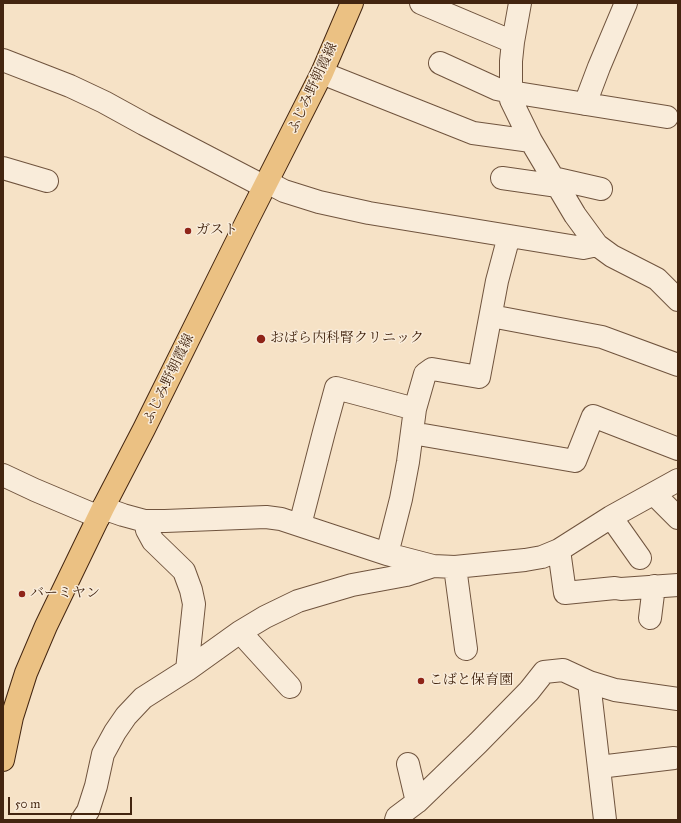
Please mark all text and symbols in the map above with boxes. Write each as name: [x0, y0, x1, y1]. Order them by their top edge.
street label: ふじみ野朝霞線: [285, 40, 341, 136]
place label: ガスト: [196, 223, 238, 239]
marker: ガスト: [183, 226, 193, 236]
street label: ふじみ野朝霞線: [140, 331, 198, 427]
place label: おばら内科腎クリニック: [270, 331, 424, 347]
marker: おばら内科腎クリニック: [255, 333, 267, 345]
place label: バーミヤン: [30, 586, 100, 602]
marker: バーミヤン: [17, 589, 27, 599]
place label: こばと保育園: [429, 673, 513, 689]
marker: こばと保育園: [416, 676, 426, 686]
scale bar: [10, 789, 134, 815]
text: 50 m: [15, 797, 40, 811]

